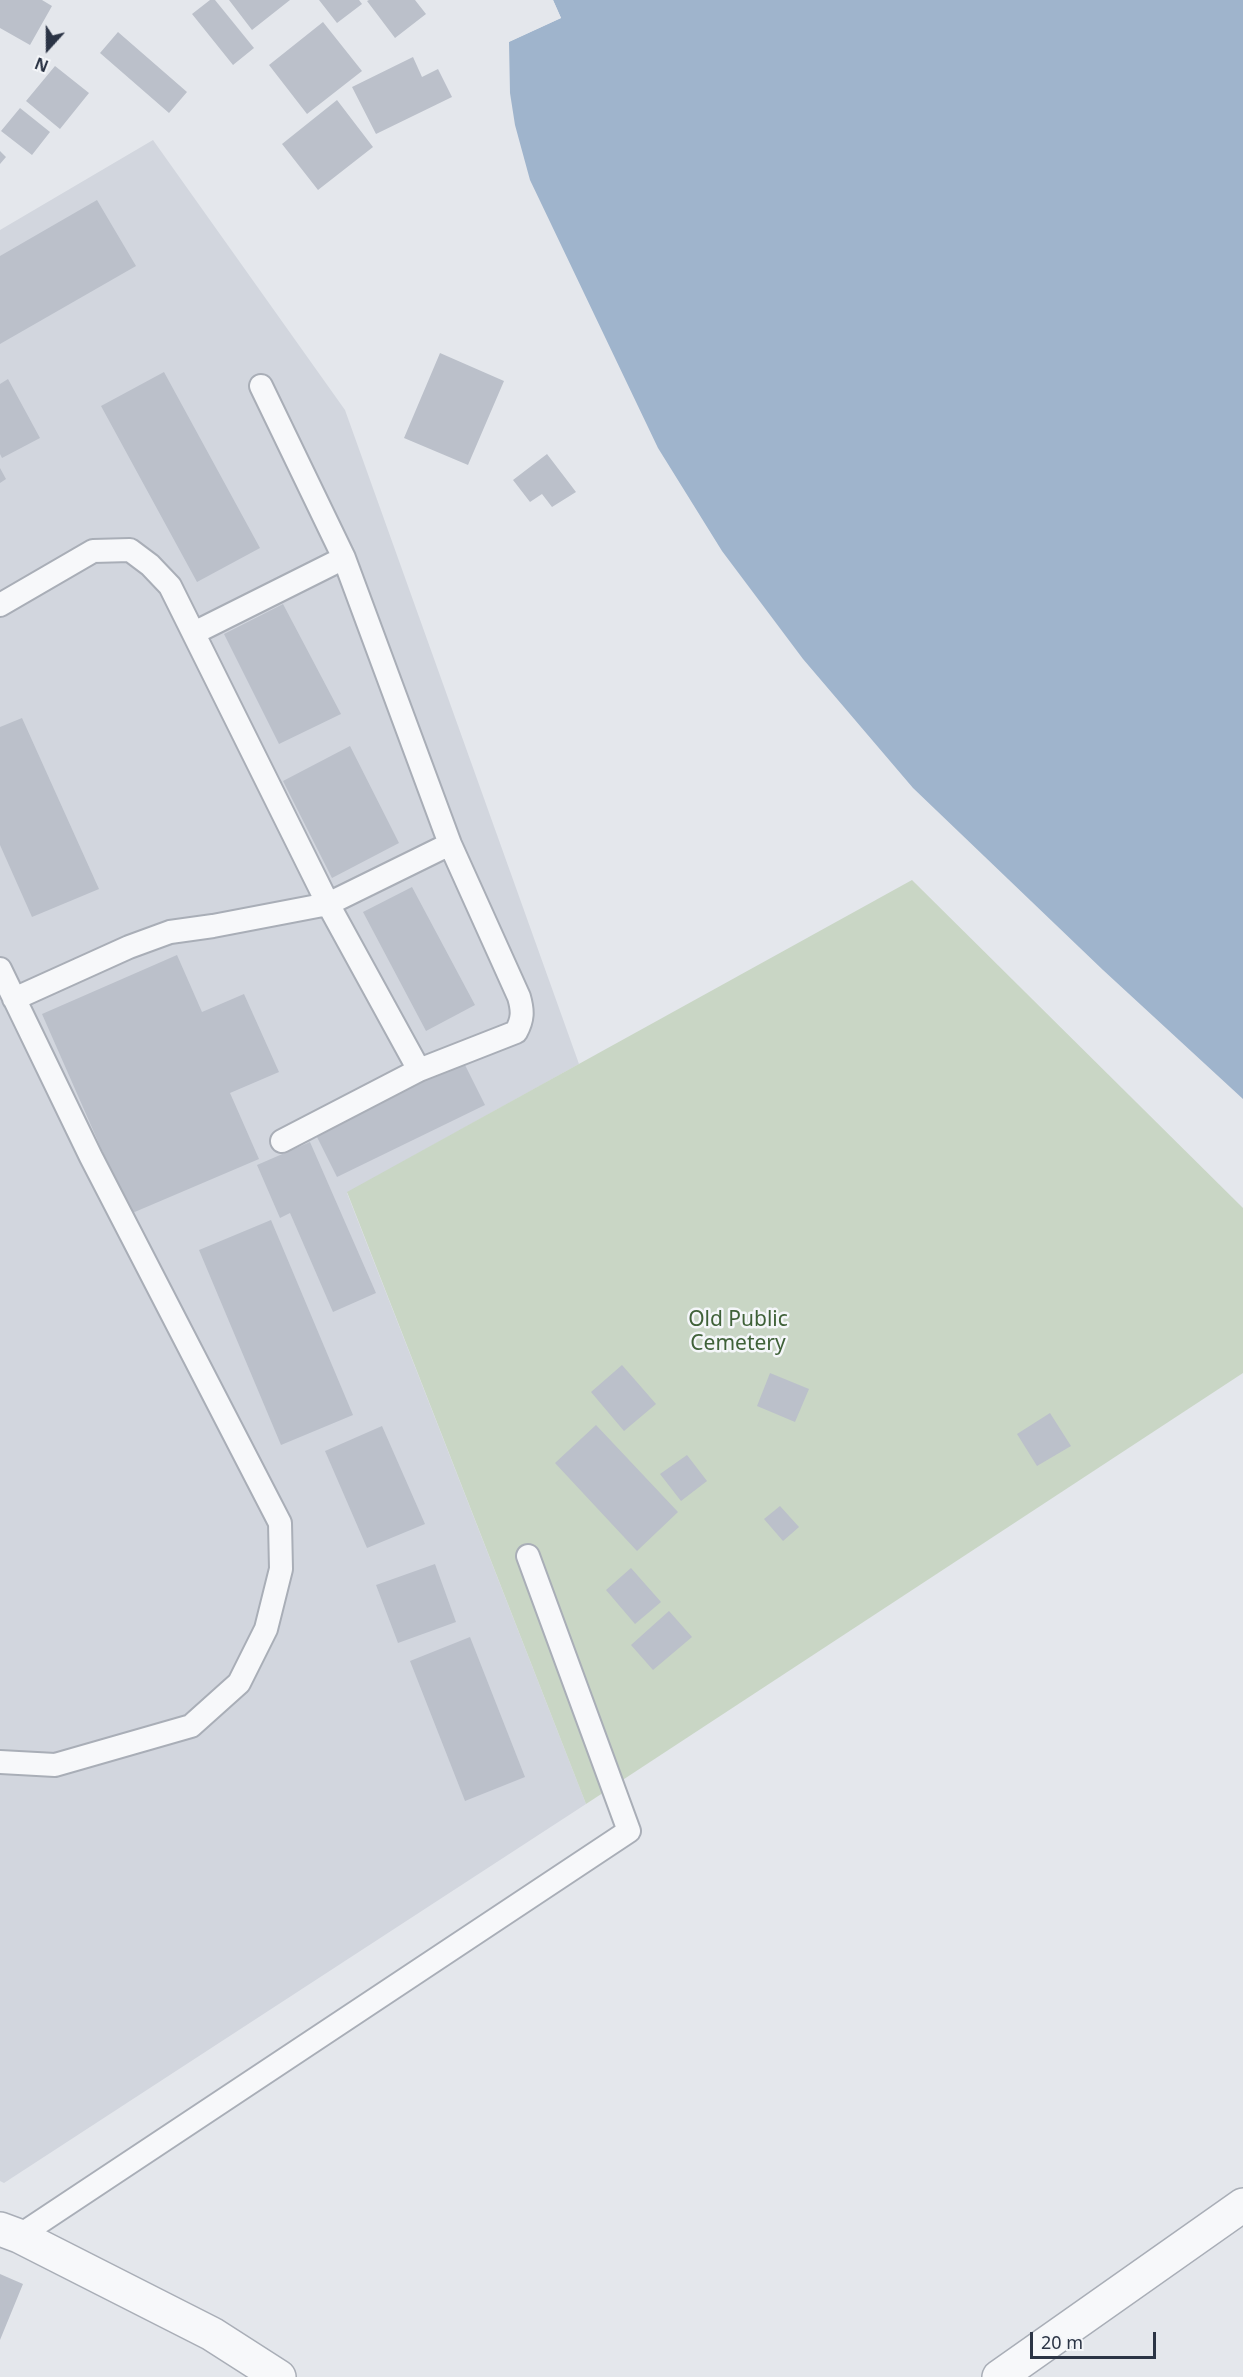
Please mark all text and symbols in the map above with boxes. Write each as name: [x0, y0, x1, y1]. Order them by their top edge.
north arrow: [18, 18, 78, 78]
text: N: [32, 52, 52, 77]
park label: Old Public Cemetery: [688, 1307, 788, 1357]
scale bar: [1033, 2320, 1159, 2358]
text: 20 m: [1041, 2330, 1083, 2354]

